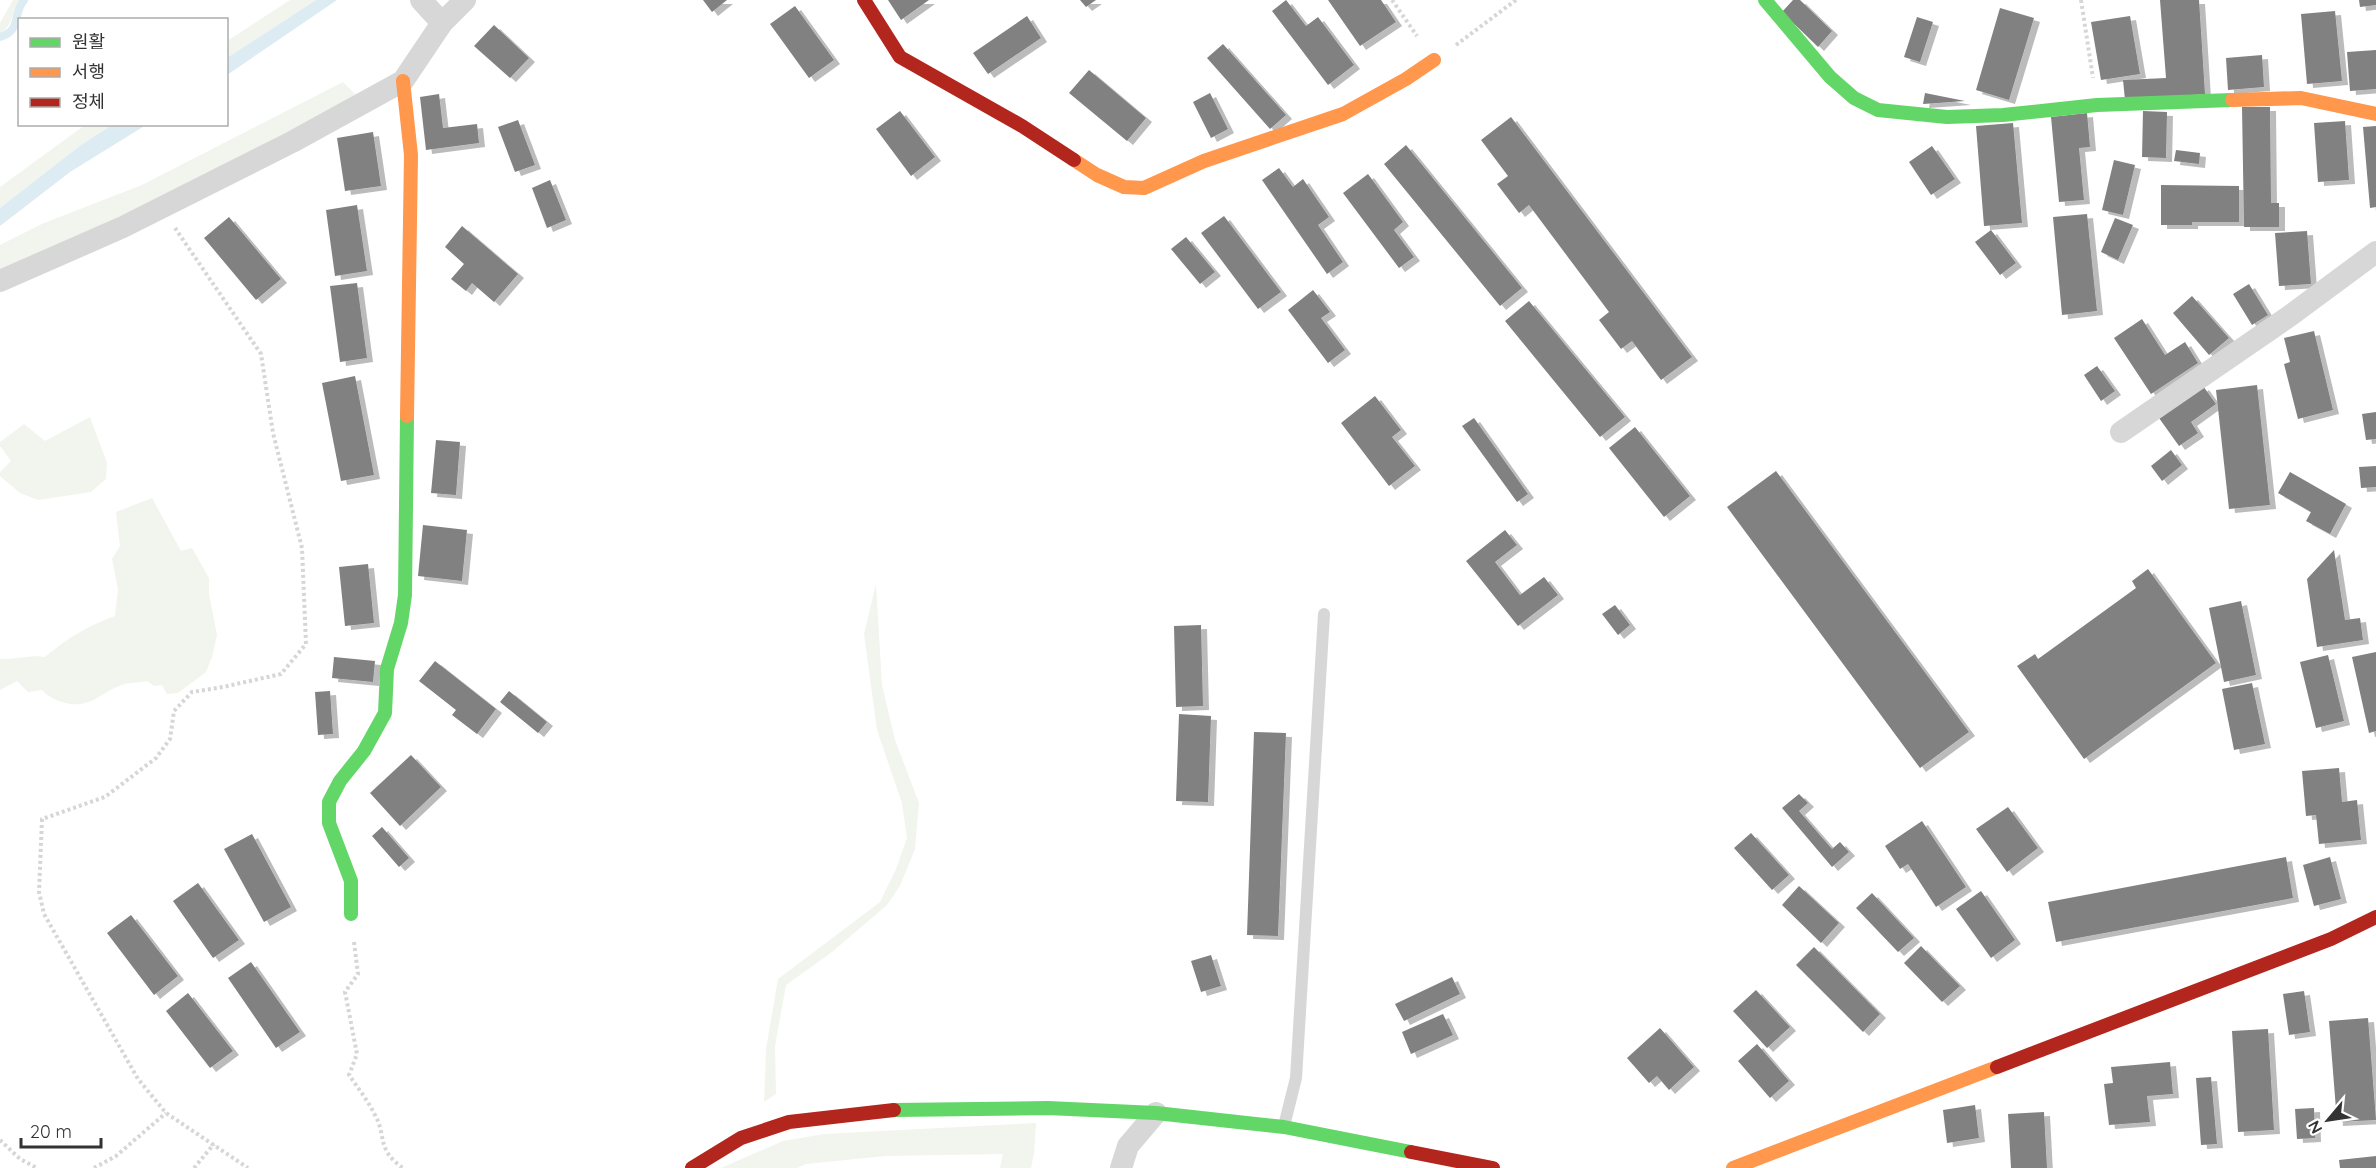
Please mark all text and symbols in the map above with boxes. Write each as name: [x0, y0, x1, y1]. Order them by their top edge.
legend: [18, 18, 228, 126]
text: 원활: [72, 30, 105, 53]
text: 서행: [72, 60, 105, 83]
text: 정체: [72, 90, 105, 113]
north arrow: [2298, 1090, 2358, 1150]
scale bar: [21, 1111, 100, 1149]
text: N: [2303, 1117, 2326, 1137]
text: 20 m: [30, 1120, 72, 1143]

